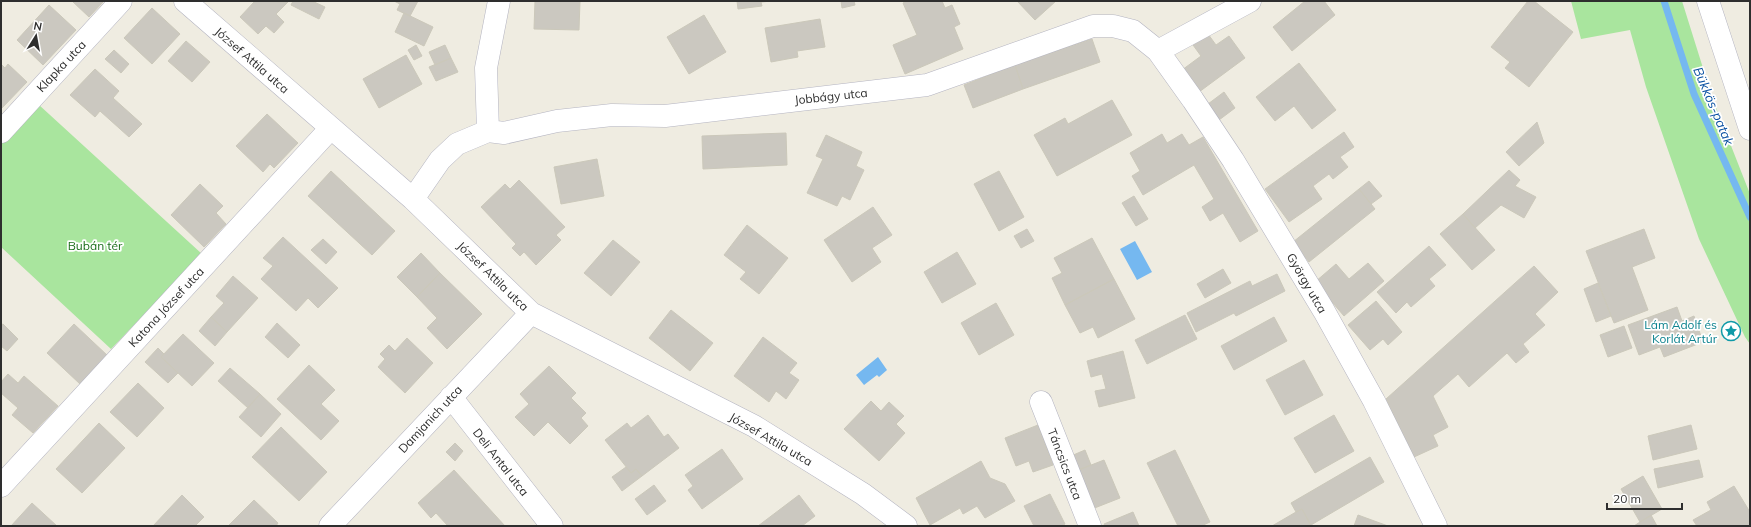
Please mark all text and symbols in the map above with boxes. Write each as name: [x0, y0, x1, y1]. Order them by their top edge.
north arrow: [16, 16, 56, 56]
text: N: [32, 19, 43, 34]
street label: József Attila utca: [212, 24, 292, 96]
street label: Klapka utca: [33, 37, 89, 95]
water label: Bükkös-patak: [1690, 64, 1738, 148]
street label: Jobbágy utca: [794, 85, 868, 107]
park label: Bubán tér: [68, 238, 123, 253]
street label: József Attila utca: [454, 238, 532, 314]
street label: György utca: [1284, 250, 1330, 316]
street label: Katona József utca: [125, 264, 207, 350]
place label: Lám Adolf és Korlát Artúr: [1644, 317, 1718, 346]
place icon: Lám Adolf és Korlát Artúr: [1720, 320, 1742, 342]
street label: Damjanich utca: [395, 382, 465, 456]
street label: József Attila utca: [727, 409, 815, 469]
street label: Deli Antal utca: [470, 425, 532, 499]
street label: Táncsics utca: [1044, 426, 1086, 502]
scale bar: [1607, 485, 1682, 511]
text: 20 m: [1613, 491, 1641, 506]

